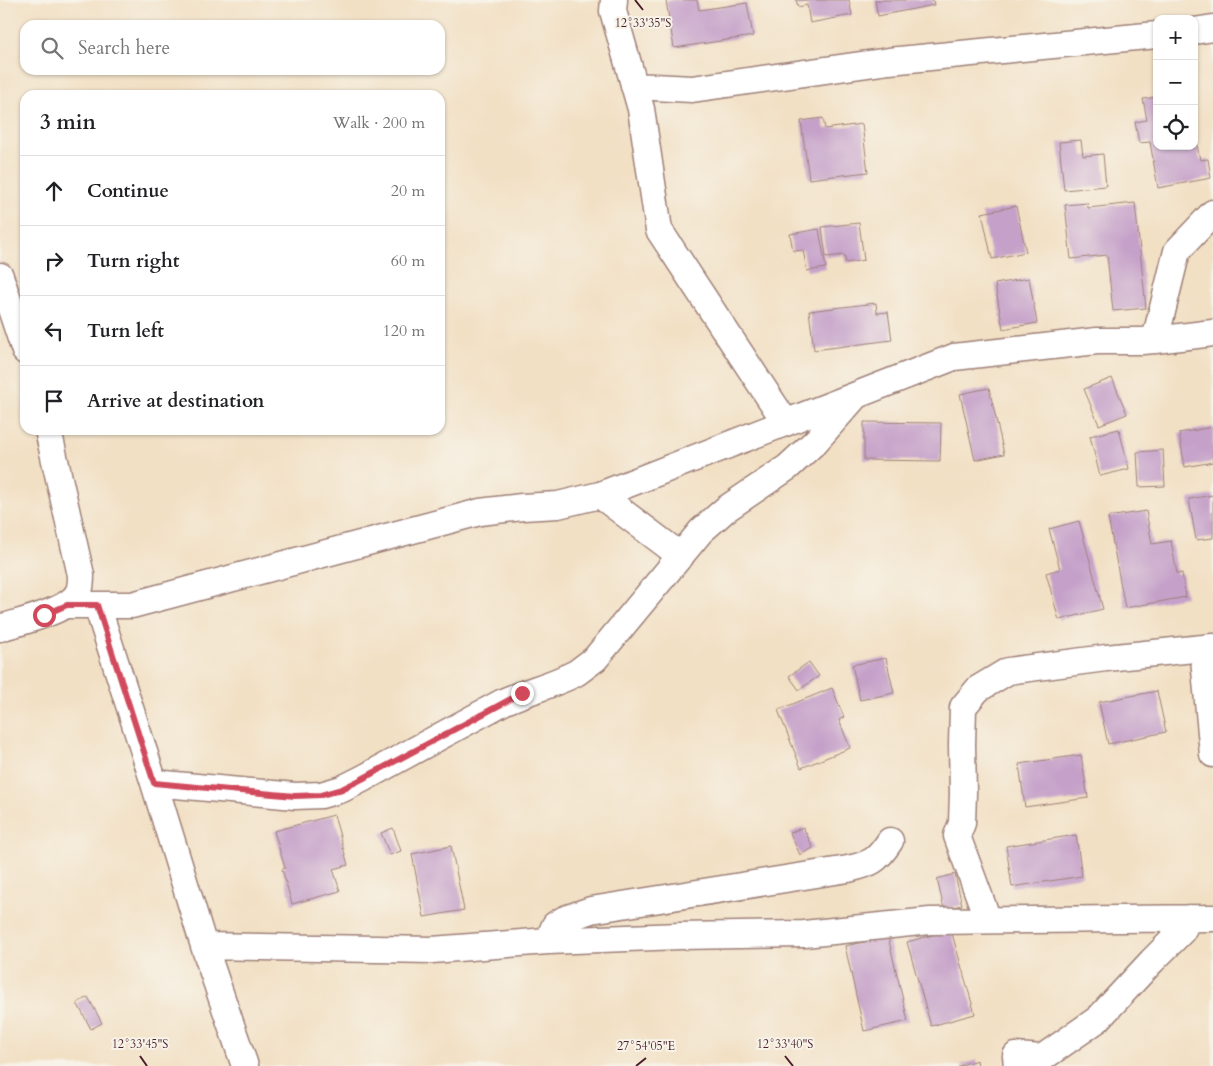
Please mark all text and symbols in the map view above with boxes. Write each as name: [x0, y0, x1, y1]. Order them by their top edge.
text: 12°33'35"S: [615, 15, 671, 31]
map controls: [1153, 15, 1198, 150]
button: +: [1153, 15, 1198, 60]
search box: [20, 20, 445, 75]
icon: search: [38, 34, 66, 62]
text: Search here: [78, 35, 170, 61]
button: −: [1153, 60, 1198, 105]
button: locate: [1153, 105, 1198, 150]
text: 3 min: [40, 108, 96, 137]
text: Walk · 200 m: [333, 112, 425, 134]
icon: ahead: [40, 177, 68, 205]
text: Continue: [87, 178, 169, 204]
text: 20 m: [391, 180, 425, 202]
icon: right: [40, 247, 68, 275]
text: Turn right: [87, 248, 179, 274]
text: 60 m: [391, 250, 425, 272]
icon: left: [40, 317, 68, 345]
text: Turn left: [87, 318, 164, 344]
text: 120 m: [383, 320, 425, 342]
icon: arrive: [40, 387, 68, 415]
text: Arrive at destination: [87, 388, 264, 414]
route start: [33, 604, 56, 627]
route end: [511, 682, 534, 705]
text: 12°33'45"S: [112, 1036, 168, 1052]
text: 12°33'40"S: [757, 1036, 813, 1052]
text: 27°54'05"E: [617, 1038, 675, 1054]

